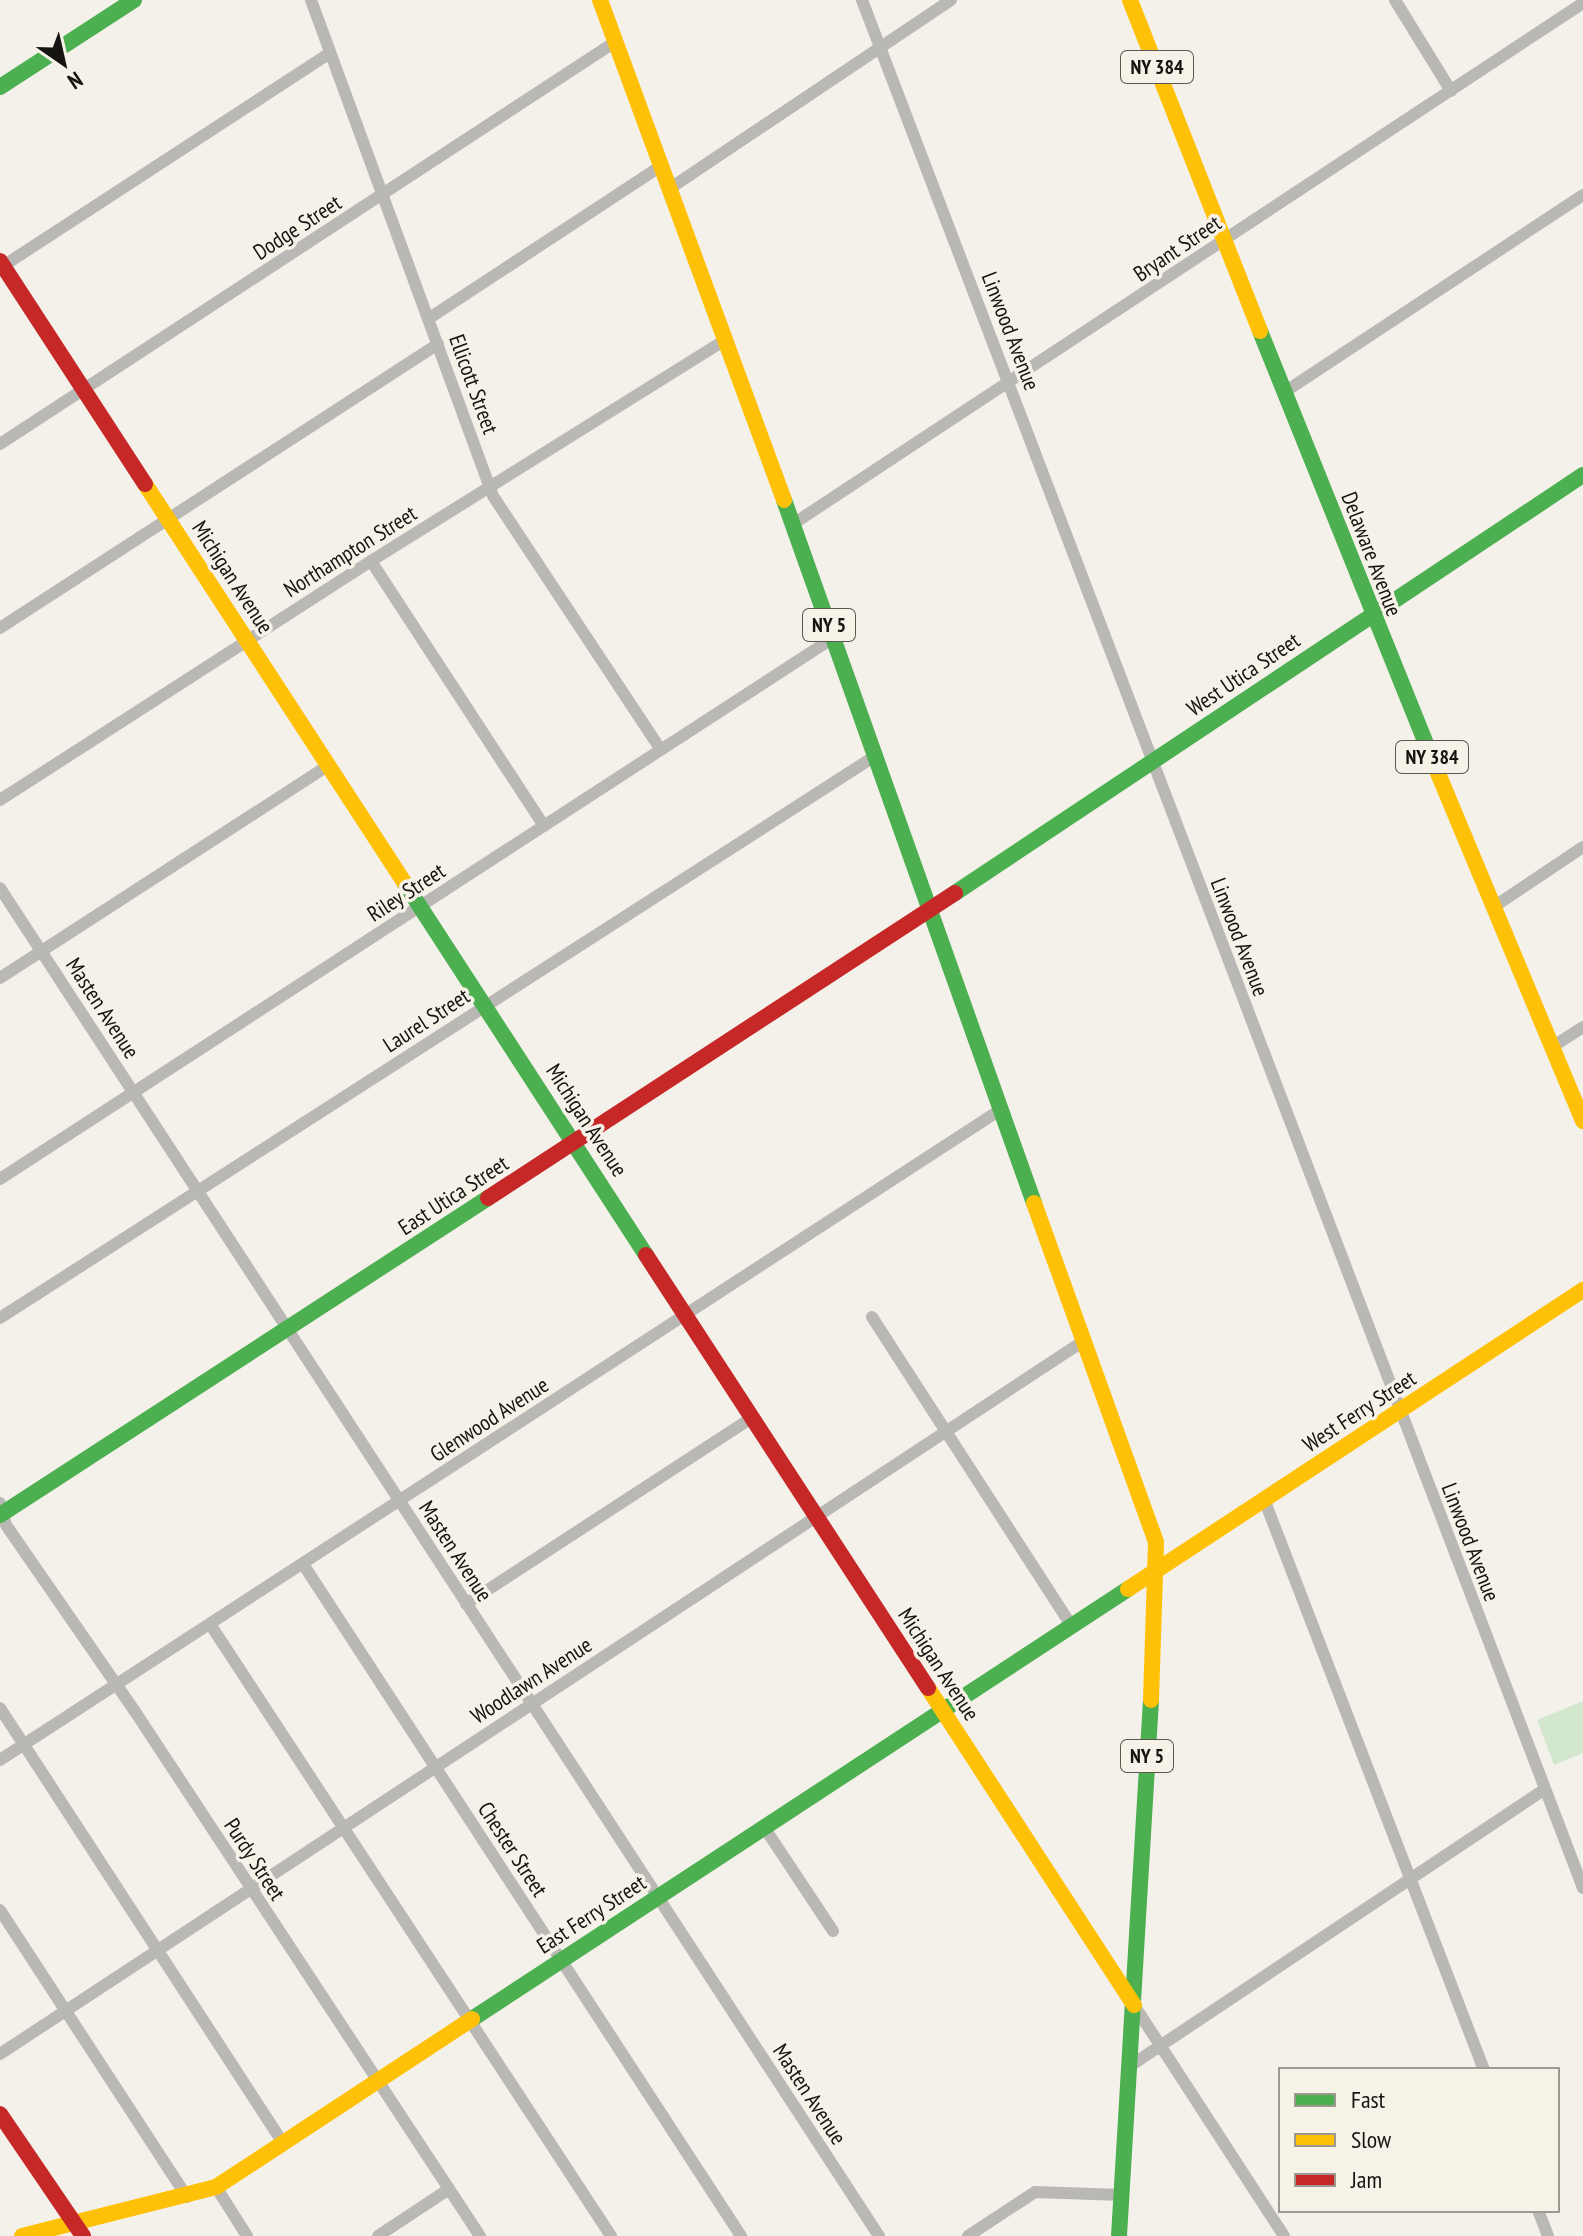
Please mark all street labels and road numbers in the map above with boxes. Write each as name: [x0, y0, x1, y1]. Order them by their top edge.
road number: NY 384: [1121, 51, 1193, 83]
street label: Dodge Street: [248, 188, 346, 266]
street label: Bryant Street: [1128, 209, 1226, 287]
street label: Linwood Avenue: [976, 268, 1046, 394]
street label: Ellicott Street: [443, 330, 505, 438]
street label: Delaware Avenue: [1335, 488, 1409, 620]
street label: Northampton Street: [278, 499, 422, 603]
street label: Michigan Avenue: [186, 515, 280, 639]
road number: NY 5: [803, 609, 855, 641]
street label: West Utica Street: [1181, 626, 1305, 722]
road number: NY 384: [1396, 741, 1468, 773]
street label: Riley Street: [362, 857, 450, 927]
street label: Linwood Avenue: [1205, 874, 1275, 1000]
street label: Masten Avenue: [60, 952, 146, 1064]
street label: Laurel Street: [377, 982, 475, 1058]
street label: Michigan Avenue: [540, 1058, 634, 1182]
street label: East Utica Street: [393, 1149, 513, 1241]
street label: West Ferry Street: [1297, 1364, 1421, 1458]
street label: Glenwood Avenue: [424, 1370, 554, 1468]
street label: Linwood Avenue: [1436, 1479, 1506, 1605]
street label: Masten Avenue: [413, 1495, 499, 1607]
street label: Michigan Avenue: [892, 1602, 986, 1726]
street label: Woodlawn Avenue: [465, 1630, 597, 1730]
road number: NY 5: [1121, 1740, 1173, 1772]
street label: Chester Street: [472, 1796, 554, 1902]
street label: Purdy Street: [218, 1813, 292, 1905]
street label: East Ferry Street: [531, 1868, 651, 1960]
street label: Masten Avenue: [767, 2038, 853, 2150]

